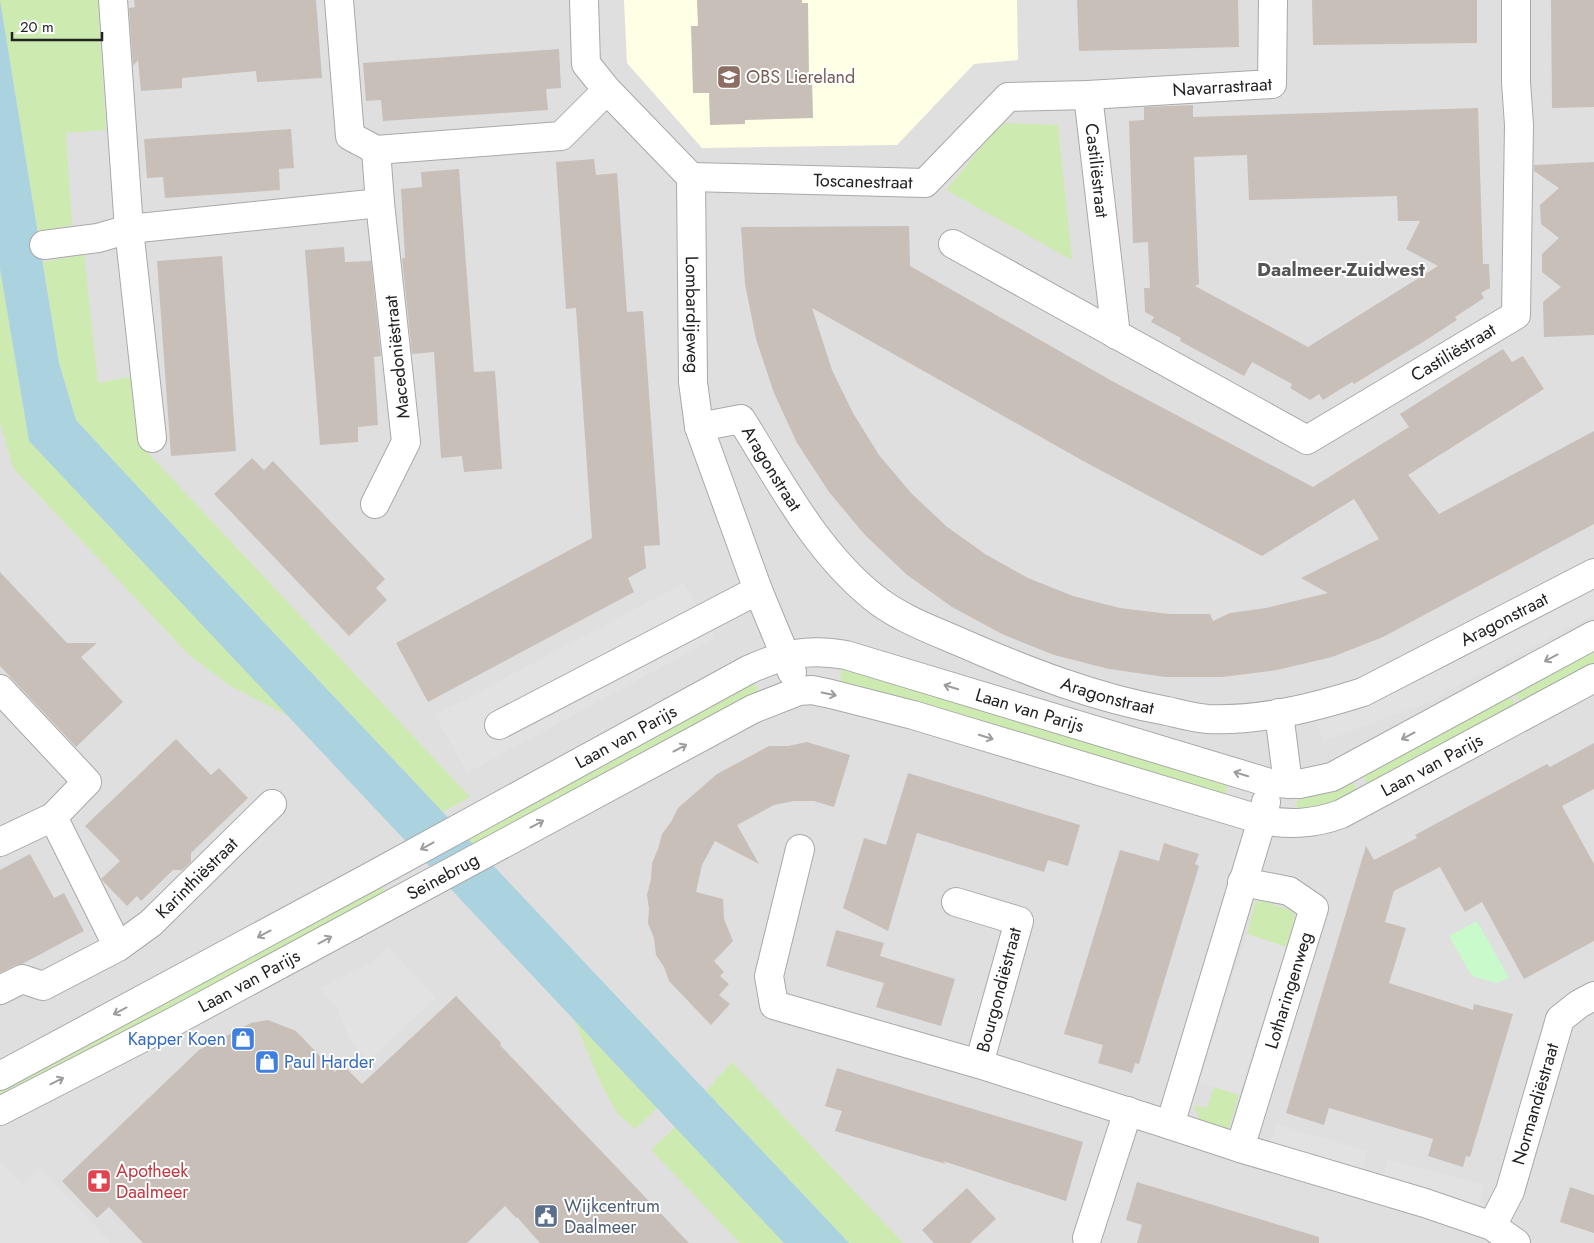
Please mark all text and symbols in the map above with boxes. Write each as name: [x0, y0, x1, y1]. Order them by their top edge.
scale bar: [12, 10, 102, 42]
text: 20 m: [20, 16, 54, 38]
school or university icon: OBS Liereland: [716, 64, 742, 90]
place label: OBS Liereland: [746, 64, 855, 90]
street label: Navarrastraat: [1172, 71, 1273, 103]
street label: Castiliëstraat: [1078, 122, 1115, 220]
street label: Toscanestraat: [813, 167, 914, 196]
street label: Lombardijeweg: [679, 256, 706, 373]
district label: Daalmeer-Zuidwest: [1257, 256, 1425, 283]
street label: Macedoniëstraat: [378, 293, 416, 420]
street label: Castiliëstraat: [1406, 317, 1501, 388]
street label: Aragonstraat: [735, 421, 808, 517]
street label: Aragonstraat: [1455, 586, 1553, 653]
one-way arrow: [1544, 654, 1559, 663]
street label: Aragonstraat: [1057, 670, 1157, 721]
one-way arrow: [944, 682, 959, 691]
street label: Laan van Parijs: [972, 682, 1087, 739]
one-way arrow: [821, 689, 837, 699]
street label: Laan van Parijs: [570, 698, 682, 775]
street label: Laan van Parijs: [1376, 727, 1488, 803]
one-way arrow: [1401, 731, 1416, 741]
one-way arrow: [978, 732, 994, 742]
one-way arrow: [673, 743, 688, 753]
one-way arrow: [1233, 769, 1249, 779]
one-way arrow: [530, 819, 544, 829]
street label: Karinthiëstraat: [150, 831, 244, 925]
one-way arrow: [420, 841, 435, 851]
street label: Seinebrug: [402, 846, 484, 907]
street label: Bourgondiëstraat: [970, 924, 1028, 1055]
street label: Lotharingenweg: [1258, 929, 1319, 1052]
one-way arrow: [257, 930, 271, 940]
one-way arrow: [317, 935, 332, 944]
street label: Laan van Parijs: [193, 943, 305, 1019]
one-way arrow: [113, 1006, 128, 1016]
place label: Kapper Koen: [128, 1026, 226, 1052]
shop icon: Kapper Koen: [230, 1026, 256, 1052]
street label: Normandiëstraat: [1505, 1039, 1566, 1168]
shop icon: Paul Harder: [254, 1049, 280, 1075]
place label: Paul Harder: [284, 1049, 375, 1075]
one-way arrow: [50, 1076, 65, 1086]
place label: Apotheek Daalmeer: [116, 1158, 189, 1205]
pharmacy icon: Apotheek Daalmeer: [86, 1168, 112, 1194]
place label: Wijkcentrum Daalmeer: [564, 1193, 660, 1240]
public building icon: Wijkcentrum Daalmeer: [533, 1203, 559, 1229]

